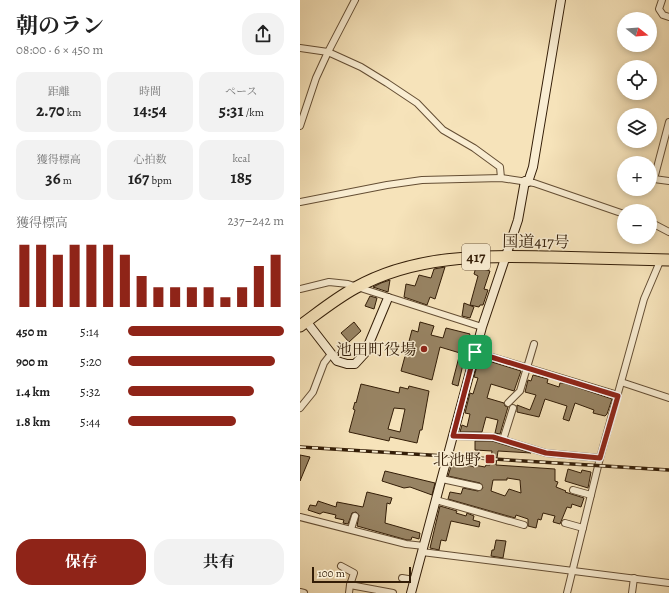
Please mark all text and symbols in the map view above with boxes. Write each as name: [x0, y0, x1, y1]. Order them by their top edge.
text: 朝のラン: [16, 11, 104, 41]
north arrow: [617, 12, 657, 52]
map controls: [617, 12, 657, 244]
button: share: [242, 13, 284, 55]
text: 08:00 · 6 × 450 m: [16, 41, 103, 58]
button: locate: [617, 60, 657, 100]
text: 距離: [48, 84, 70, 99]
text: 時間: [139, 84, 161, 99]
text: ペース: [225, 84, 258, 99]
text: 2.70: [36, 99, 65, 122]
text: 14:54: [133, 99, 167, 122]
text: 5:31: [219, 99, 243, 122]
text: km: [65, 105, 81, 120]
text: /km: [243, 105, 264, 120]
button: layers: [617, 108, 657, 148]
text: kcal: [233, 151, 250, 166]
text: 獲得標高: [37, 152, 81, 167]
text: 心拍数: [133, 152, 166, 167]
button: +: [617, 156, 657, 196]
text: 185: [231, 166, 252, 189]
text: 36: [45, 167, 61, 190]
text: 167: [128, 167, 149, 190]
text: m: [61, 173, 72, 188]
text: bpm: [149, 173, 172, 188]
button: −: [617, 204, 657, 244]
text: 237–242 m: [227, 212, 284, 229]
text: 獲得標高: [16, 214, 68, 231]
street label: 国道417号: [502, 230, 570, 254]
road number: 417: [462, 244, 490, 270]
text: 450 m: [16, 323, 47, 340]
text: 5:14: [80, 323, 99, 340]
pin: [458, 335, 492, 369]
place label: 池田町役場: [336, 339, 416, 361]
icon: arrive: [464, 341, 486, 363]
marker: 池田町役場: [419, 344, 429, 354]
text: 900 m: [16, 353, 48, 370]
text: 5:20: [80, 353, 102, 370]
text: 1.4 km: [16, 383, 50, 400]
text: 5:32: [80, 383, 100, 400]
text: 1.8 km: [16, 413, 50, 430]
text: 5:44: [80, 413, 100, 430]
place label: 北池野: [433, 449, 481, 471]
marker: 北池野: [484, 453, 496, 465]
button: 保存: [16, 539, 146, 585]
button: 共有: [154, 539, 284, 585]
scale bar: [312, 565, 411, 584]
text: 100 m: [318, 566, 345, 581]

